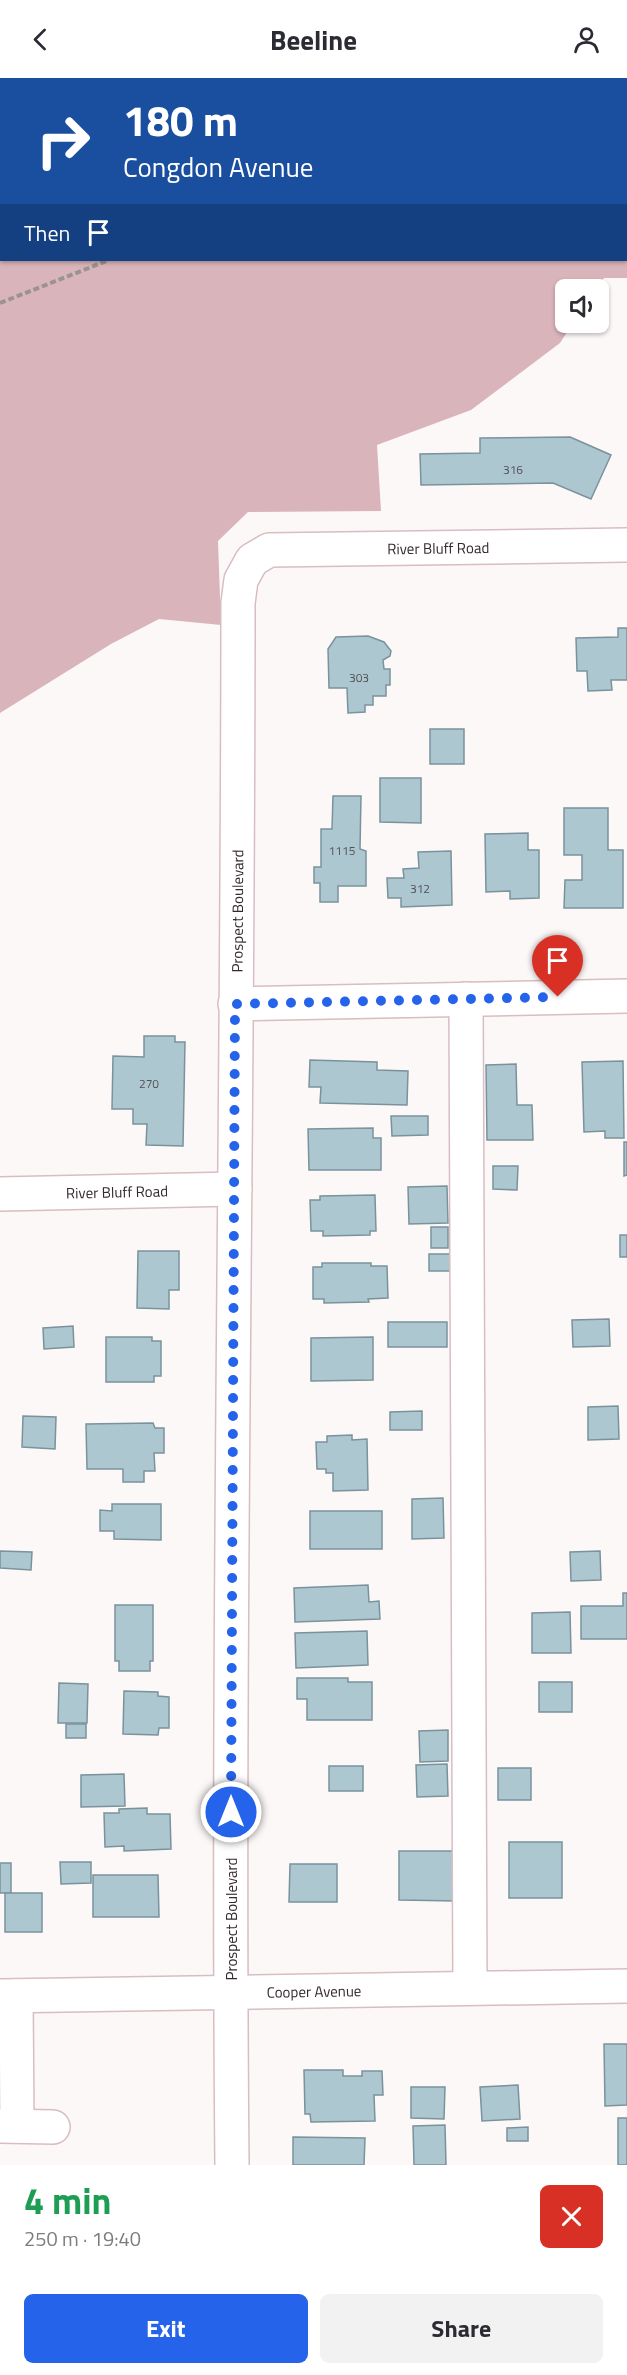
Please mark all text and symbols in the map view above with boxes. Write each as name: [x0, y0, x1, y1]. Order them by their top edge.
text: Beeline: [270, 19, 357, 60]
icon: back: [24, 23, 57, 56]
icon: person: [570, 23, 603, 56]
text: 180 m: [123, 88, 238, 152]
icon: right: [24, 102, 102, 180]
text: Congdon Avenue: [123, 146, 314, 187]
text: Then: [24, 216, 70, 250]
icon: arrive: [82, 216, 115, 249]
map controls: [555, 279, 609, 333]
button: sound: [555, 279, 609, 333]
house number: 316: [503, 460, 523, 479]
street label: River Bluff Road: [387, 535, 489, 560]
house number: 303: [349, 668, 369, 687]
house number: 1115: [329, 841, 356, 860]
street label: Prospect Boulevard: [225, 849, 249, 973]
house number: 312: [410, 879, 430, 898]
pin: [532, 935, 583, 997]
icon: arrive: [541, 944, 574, 977]
house number: 270: [139, 1074, 159, 1093]
street label: River Bluff Road: [66, 1179, 168, 1204]
position arrow: [199, 1780, 263, 1844]
street label: Prospect Boulevard: [220, 1857, 243, 1981]
street label: Cooper Avenue: [266, 1979, 362, 2003]
text: 4 min: [24, 2173, 111, 2228]
button: close: [540, 2185, 603, 2248]
text: 250 m · 19:40: [24, 2223, 141, 2254]
button: Exit: [24, 2294, 308, 2363]
button: Share: [320, 2294, 603, 2363]

